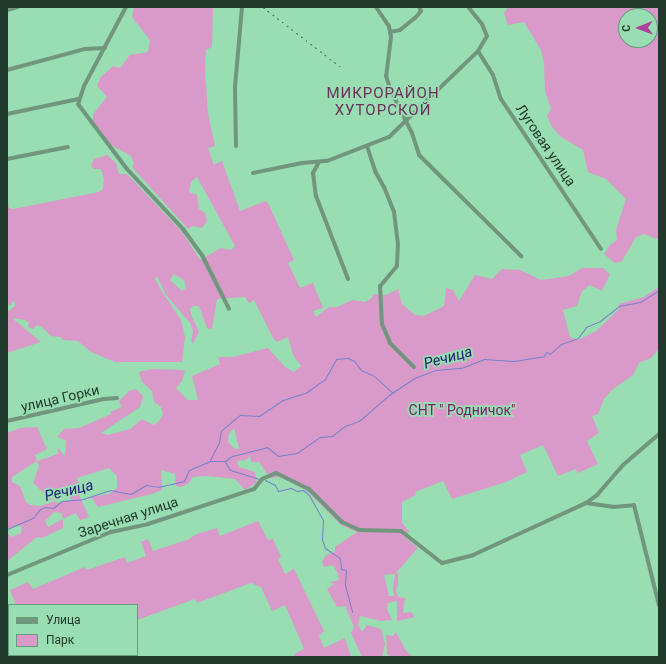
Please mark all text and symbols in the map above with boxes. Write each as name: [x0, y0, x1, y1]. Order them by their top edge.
north arrow: [618, 8, 658, 48]
text: С: [620, 24, 633, 32]
district label: МИКРОРАЙОН ХУТОРСКОЙ: [326, 84, 440, 119]
street label: Луговая улица: [512, 101, 580, 189]
water label: Речица: [422, 343, 474, 373]
street label: улица Горки: [19, 381, 101, 415]
park label: СНТ " Родничок": [408, 402, 516, 418]
water label: Речица: [43, 476, 95, 506]
street label: Заречная улица: [76, 493, 180, 541]
legend: [8, 604, 138, 656]
text: Улица: [46, 613, 81, 627]
text: Парк: [46, 633, 74, 647]

